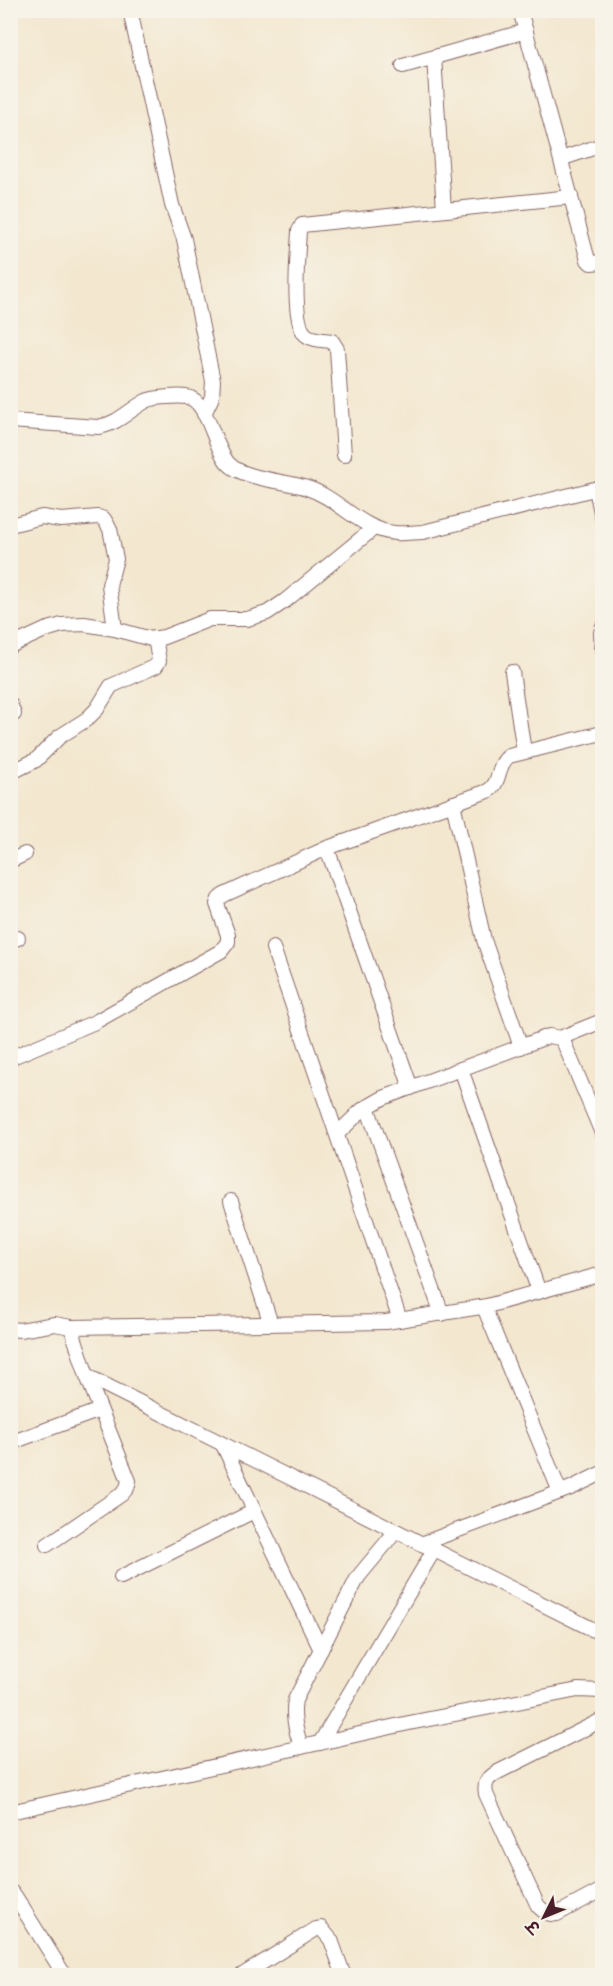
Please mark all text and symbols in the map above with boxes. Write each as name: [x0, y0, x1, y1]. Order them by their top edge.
north arrow: [514, 1887, 574, 1947]
text: उ: [522, 1915, 546, 1939]

